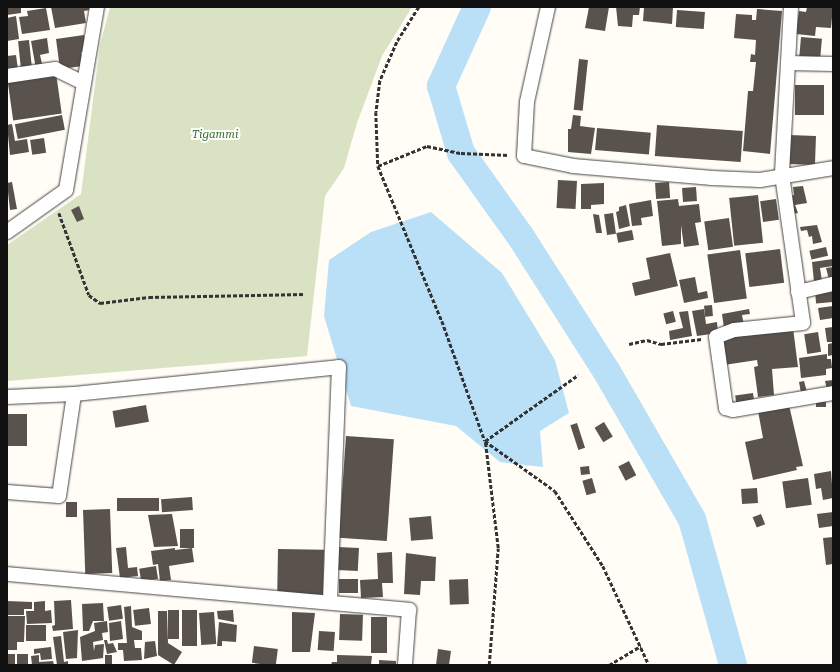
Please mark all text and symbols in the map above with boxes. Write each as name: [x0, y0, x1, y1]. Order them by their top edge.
park label: Tigammi: [192, 128, 238, 142]

